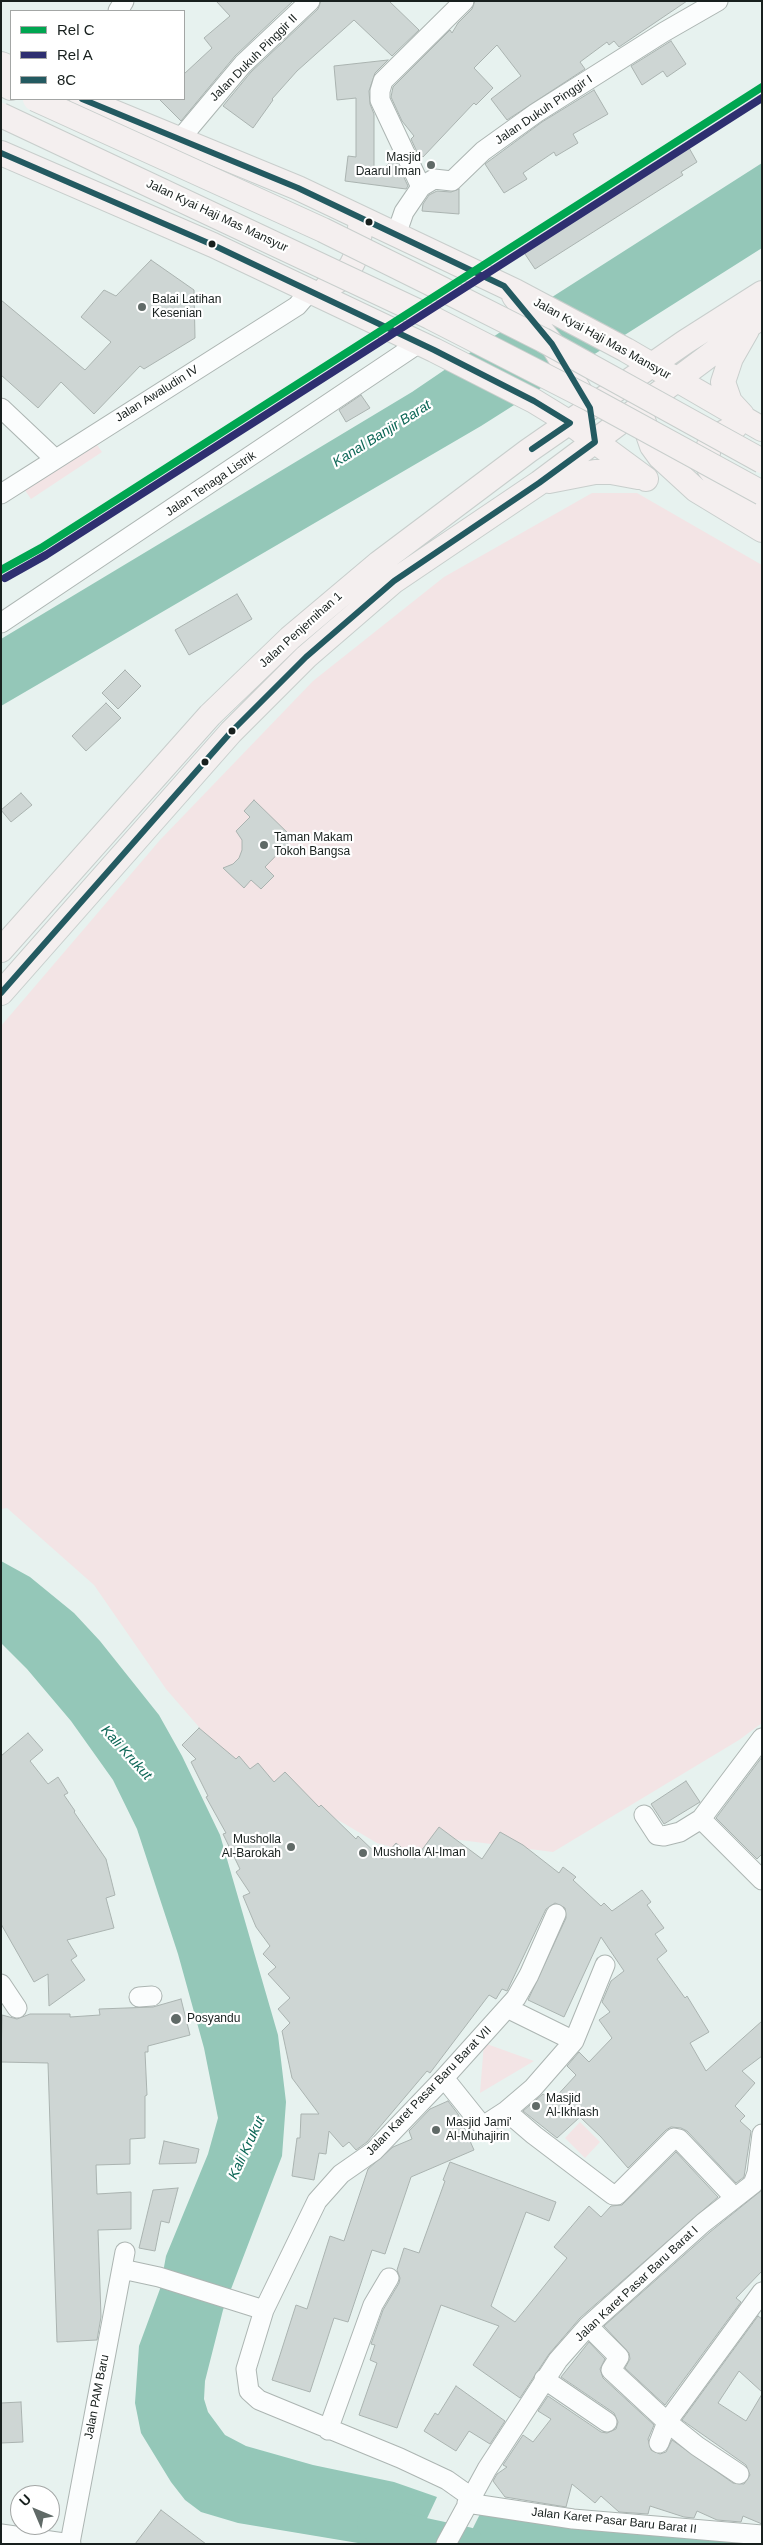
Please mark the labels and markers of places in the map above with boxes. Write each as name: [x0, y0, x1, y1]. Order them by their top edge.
place label: Masjid Daarul Iman: [356, 151, 421, 179]
marker: Masjid Daarul Iman: [425, 159, 437, 171]
unlabelled marker: [364, 217, 374, 227]
unlabelled marker: [207, 239, 217, 249]
place label: Balai Latihan Kesenian: [152, 293, 221, 321]
marker: Balai Latihan Kesenian: [136, 301, 148, 313]
unlabelled marker: [227, 726, 237, 736]
unlabelled marker: [200, 757, 210, 767]
place label: Taman Makam Tokoh Bangsa: [274, 831, 353, 859]
marker: Taman Makam Tokoh Bangsa: [258, 839, 270, 851]
place label: Musholla Al-Barokah: [222, 1833, 281, 1861]
marker: Musholla Al-Barokah: [285, 1841, 297, 1853]
place label: Musholla Al-Iman: [373, 1846, 466, 1860]
marker: Musholla Al-Iman: [357, 1847, 369, 1859]
marker: Posyandu: [169, 2012, 183, 2026]
place label: Posyandu: [187, 2012, 240, 2026]
place label: Masjid Al-Ikhlash: [546, 2092, 599, 2120]
marker: Masjid Al-Ikhlash: [530, 2100, 542, 2112]
place label: Masjid Jami' Al-Muhajirin: [446, 2116, 512, 2144]
marker: Masjid Jami' Al-Muhajirin: [430, 2124, 442, 2136]

